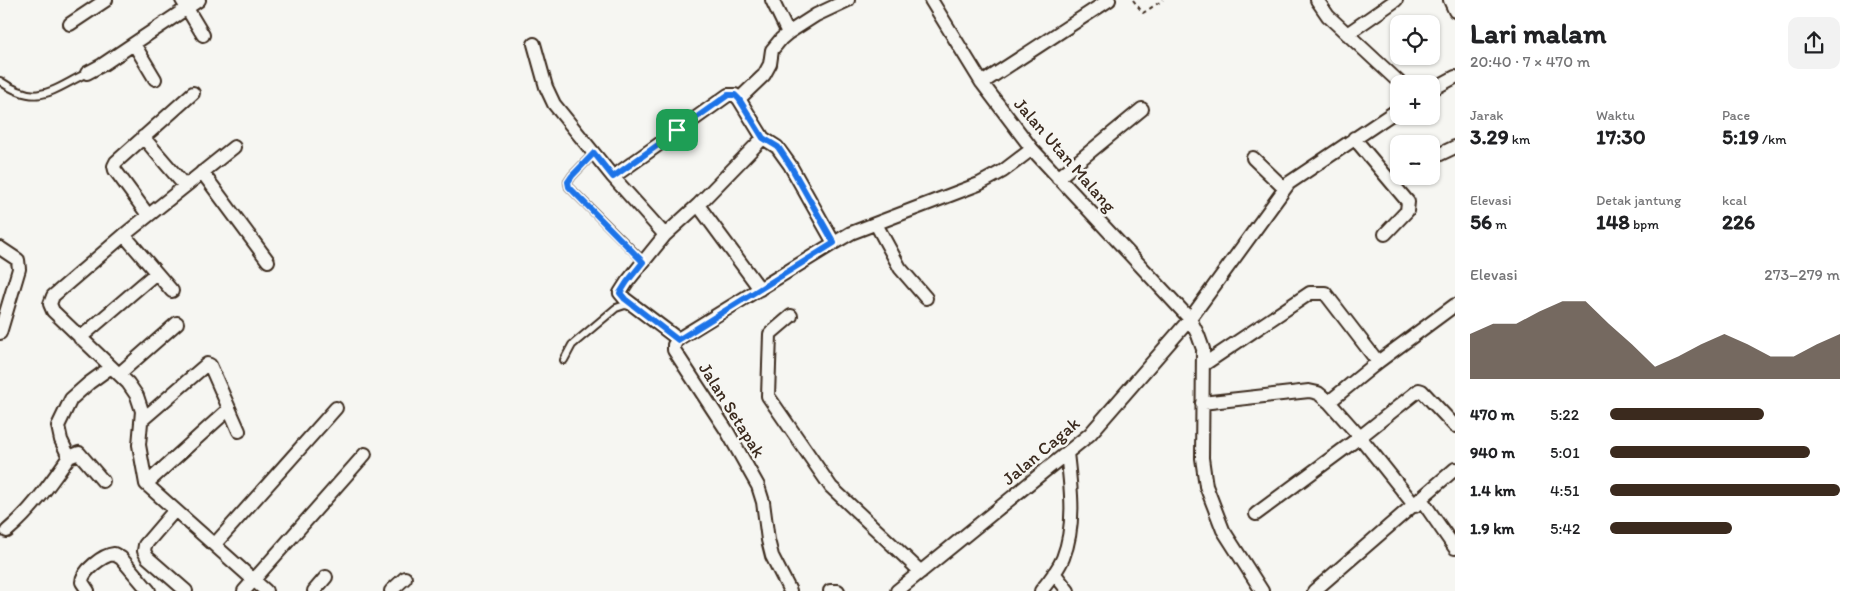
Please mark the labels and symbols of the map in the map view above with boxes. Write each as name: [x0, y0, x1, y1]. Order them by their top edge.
street label: Jalan Utan Malang: [1009, 93, 1121, 217]
pin: [656, 109, 698, 151]
street label: Jalan Setapak: [694, 358, 770, 462]
street label: Jalan Cagak: [998, 412, 1085, 490]

